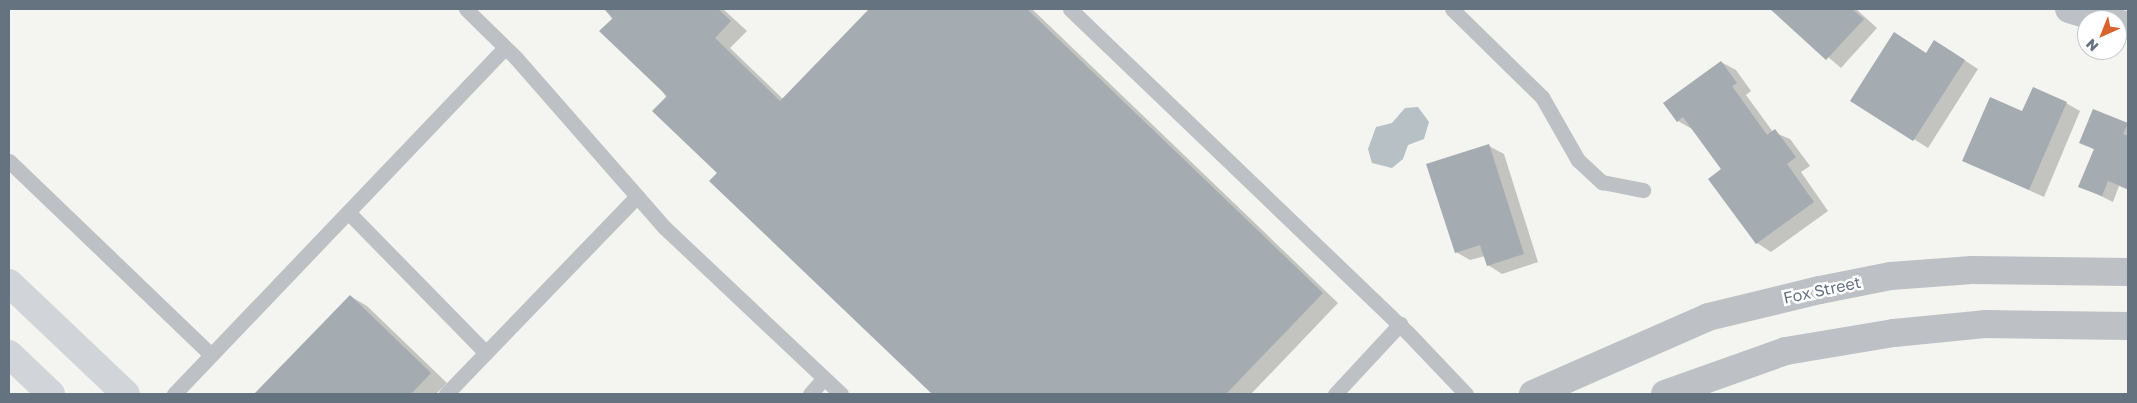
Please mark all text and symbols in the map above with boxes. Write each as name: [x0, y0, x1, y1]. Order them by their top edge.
north arrow: [2077, 10, 2127, 60]
text: N: [2082, 36, 2102, 55]
street label: Fox Street: [1781, 272, 1863, 308]

